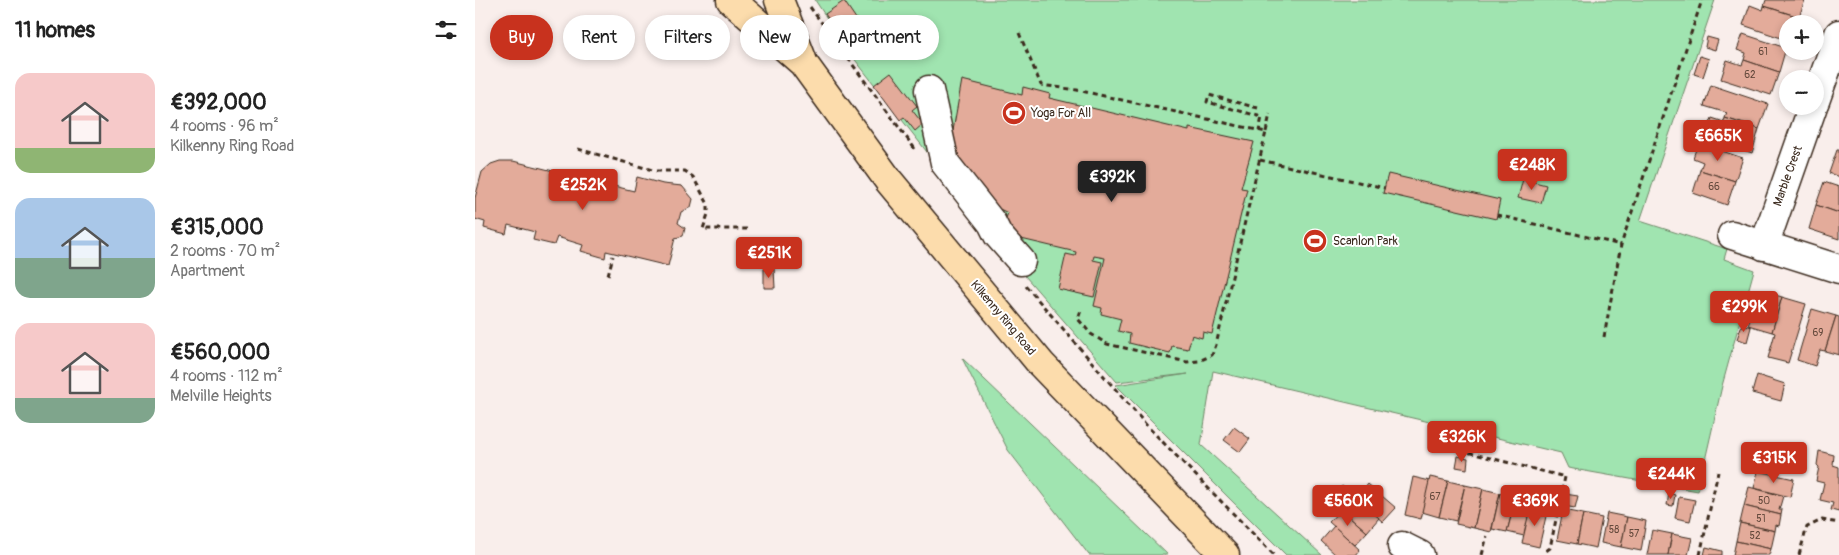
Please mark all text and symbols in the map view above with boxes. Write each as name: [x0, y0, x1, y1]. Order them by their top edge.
chip: Buy: [490, 15, 553, 60]
chip: Rent: [563, 15, 635, 60]
chip: Filters: [645, 15, 730, 60]
chip: New: [740, 15, 809, 60]
chip: Apartment: [819, 15, 939, 60]
map controls: [1779, 15, 1824, 115]
button: +: [1779, 15, 1824, 60]
icon: filters: [432, 16, 460, 44]
text: 11 homes: [15, 17, 95, 44]
house number: 61: [1758, 46, 1768, 58]
house number: 62: [1744, 69, 1756, 81]
button: −: [1779, 70, 1824, 115]
text: €392,000: [170, 89, 267, 116]
icon: home: [55, 93, 115, 153]
sports icon: Yoga For All: [1001, 100, 1027, 126]
place label: Yoga For All: [1030, 106, 1091, 121]
text: 4 rooms · 96 m²: [170, 116, 279, 136]
pin: €665K: [1683, 120, 1753, 162]
text: €665K: [1694, 126, 1742, 146]
text: Kilkenny Ring Road: [170, 136, 294, 156]
street label: Marble Crest: [1770, 144, 1806, 208]
pin: €248K: [1497, 148, 1567, 191]
text: €248K: [1509, 155, 1555, 175]
pin: €392K: [1077, 160, 1147, 203]
text: €392K: [1089, 167, 1135, 187]
pin: €252K: [548, 168, 618, 211]
text: €252K: [560, 175, 606, 195]
house number: 66: [1708, 181, 1720, 193]
text: €315,000: [170, 214, 264, 241]
icon: home: [55, 218, 115, 278]
sports icon: Scanlon Park: [1302, 228, 1328, 254]
place label: Scanlon Park: [1333, 234, 1398, 249]
pin: €251K: [734, 236, 804, 279]
text: 2 rooms · 70 m²: [170, 241, 280, 261]
text: €251K: [747, 243, 791, 263]
text: Apartment: [170, 261, 245, 281]
street label: Kilkenny Ring Road: [967, 277, 1039, 359]
pin: €299K: [1709, 290, 1779, 333]
text: €299K: [1721, 297, 1767, 317]
house number: 69: [1813, 327, 1823, 339]
text: €560,000: [170, 339, 270, 366]
icon: home: [55, 343, 115, 403]
text: 4 rooms · 112 m²: [170, 366, 283, 386]
text: Melville Heights: [170, 386, 272, 406]
pin: €326K: [1427, 420, 1497, 463]
text: €326K: [1438, 427, 1486, 447]
pin: €315K: [1739, 442, 1809, 484]
text: €315K: [1752, 448, 1796, 468]
pin: €244K: [1636, 458, 1706, 500]
text: €244K: [1647, 464, 1695, 484]
pin: €560K: [1313, 484, 1383, 527]
pin: €369K: [1500, 484, 1570, 527]
text: €560K: [1323, 491, 1373, 511]
house number: 67: [1429, 491, 1441, 503]
text: €369K: [1512, 491, 1558, 511]
house number: 50: [1758, 495, 1770, 507]
house number: 51: [1756, 513, 1766, 525]
house number: 58: [1609, 524, 1619, 536]
house number: 57: [1629, 528, 1640, 540]
house number: 52: [1749, 530, 1761, 542]

